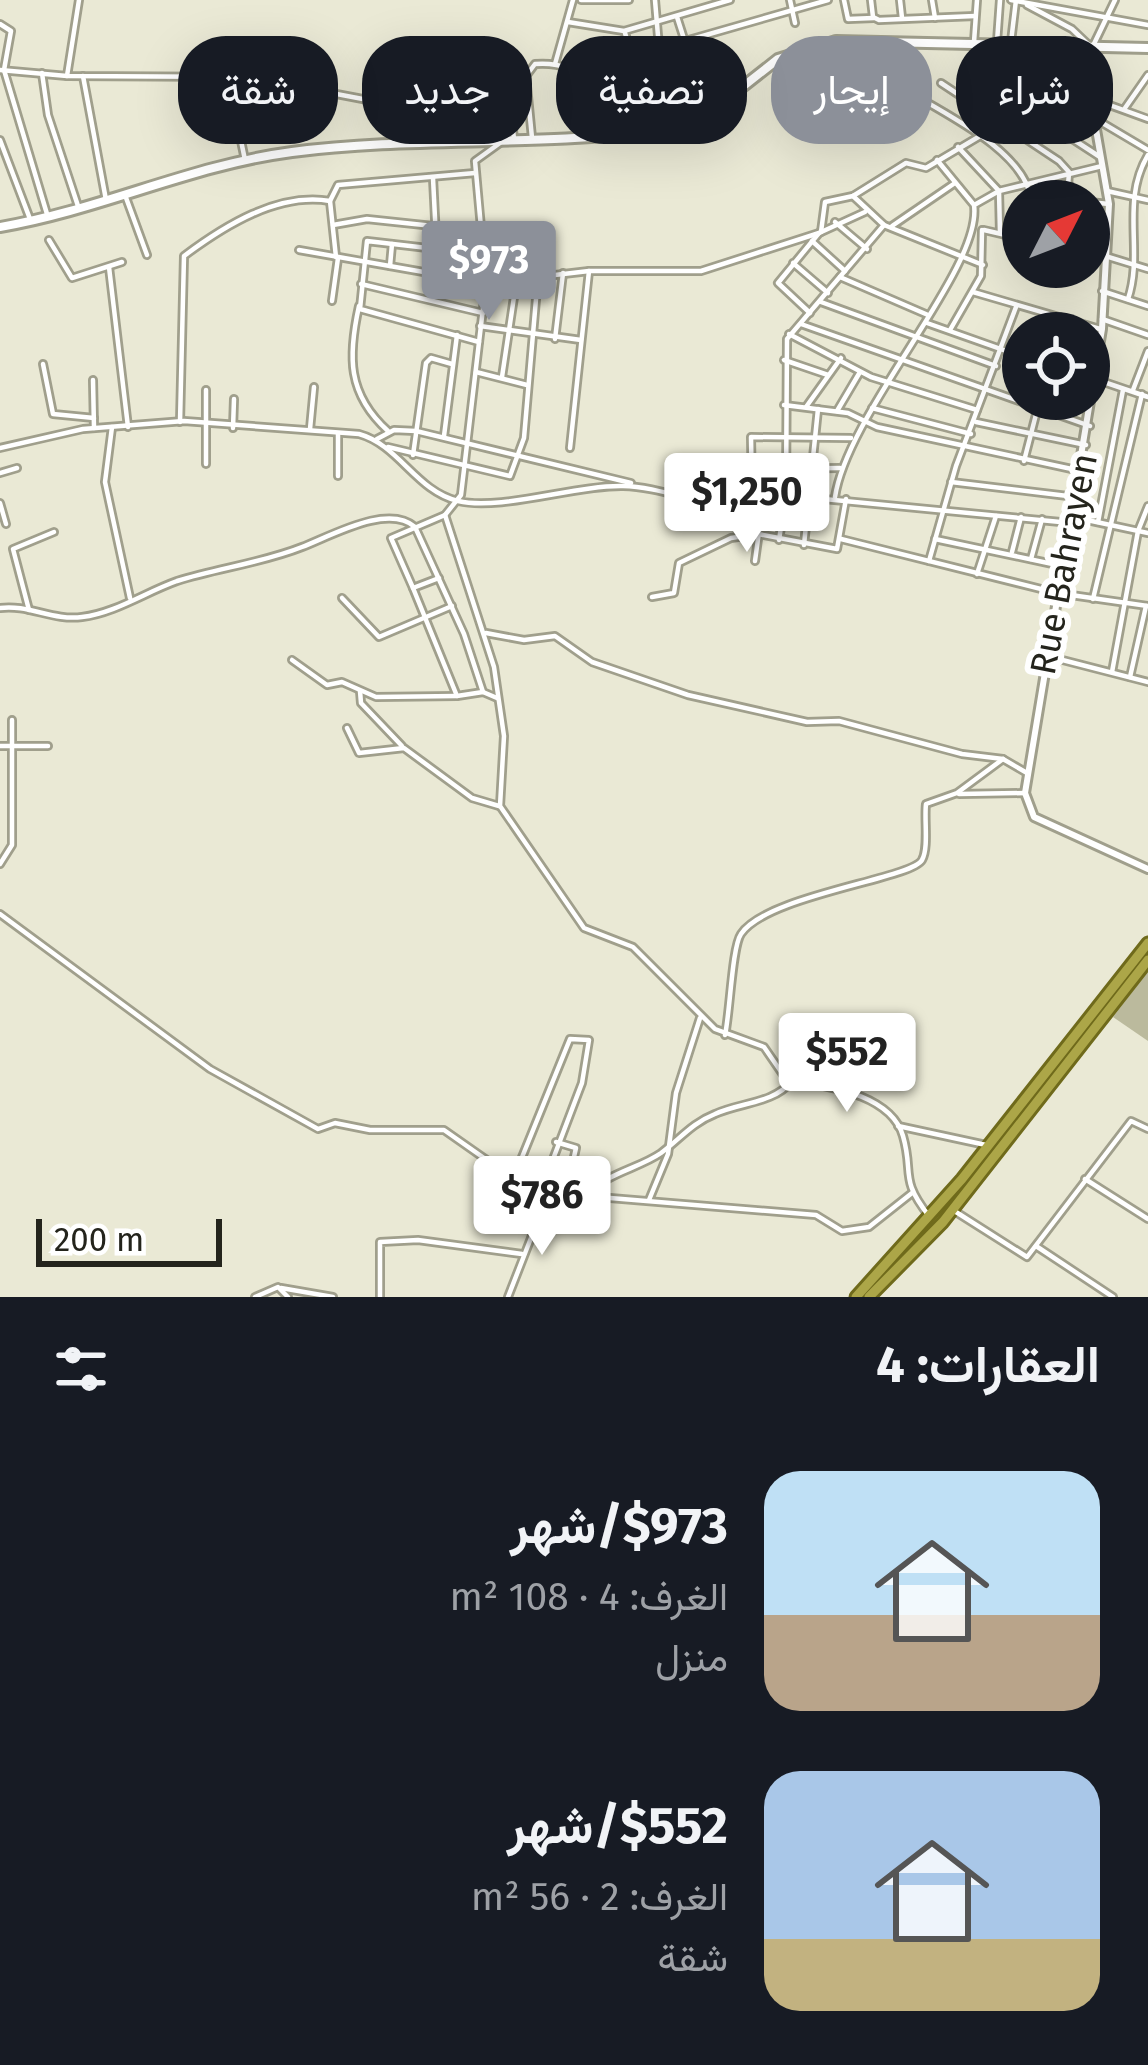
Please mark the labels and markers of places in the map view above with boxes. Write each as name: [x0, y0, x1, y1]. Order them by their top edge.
pin: $973: [418, 221, 560, 323]
pin: $1,250: [649, 453, 845, 555]
pin: $552: [776, 1013, 918, 1115]
pin: $786: [471, 1156, 613, 1258]

